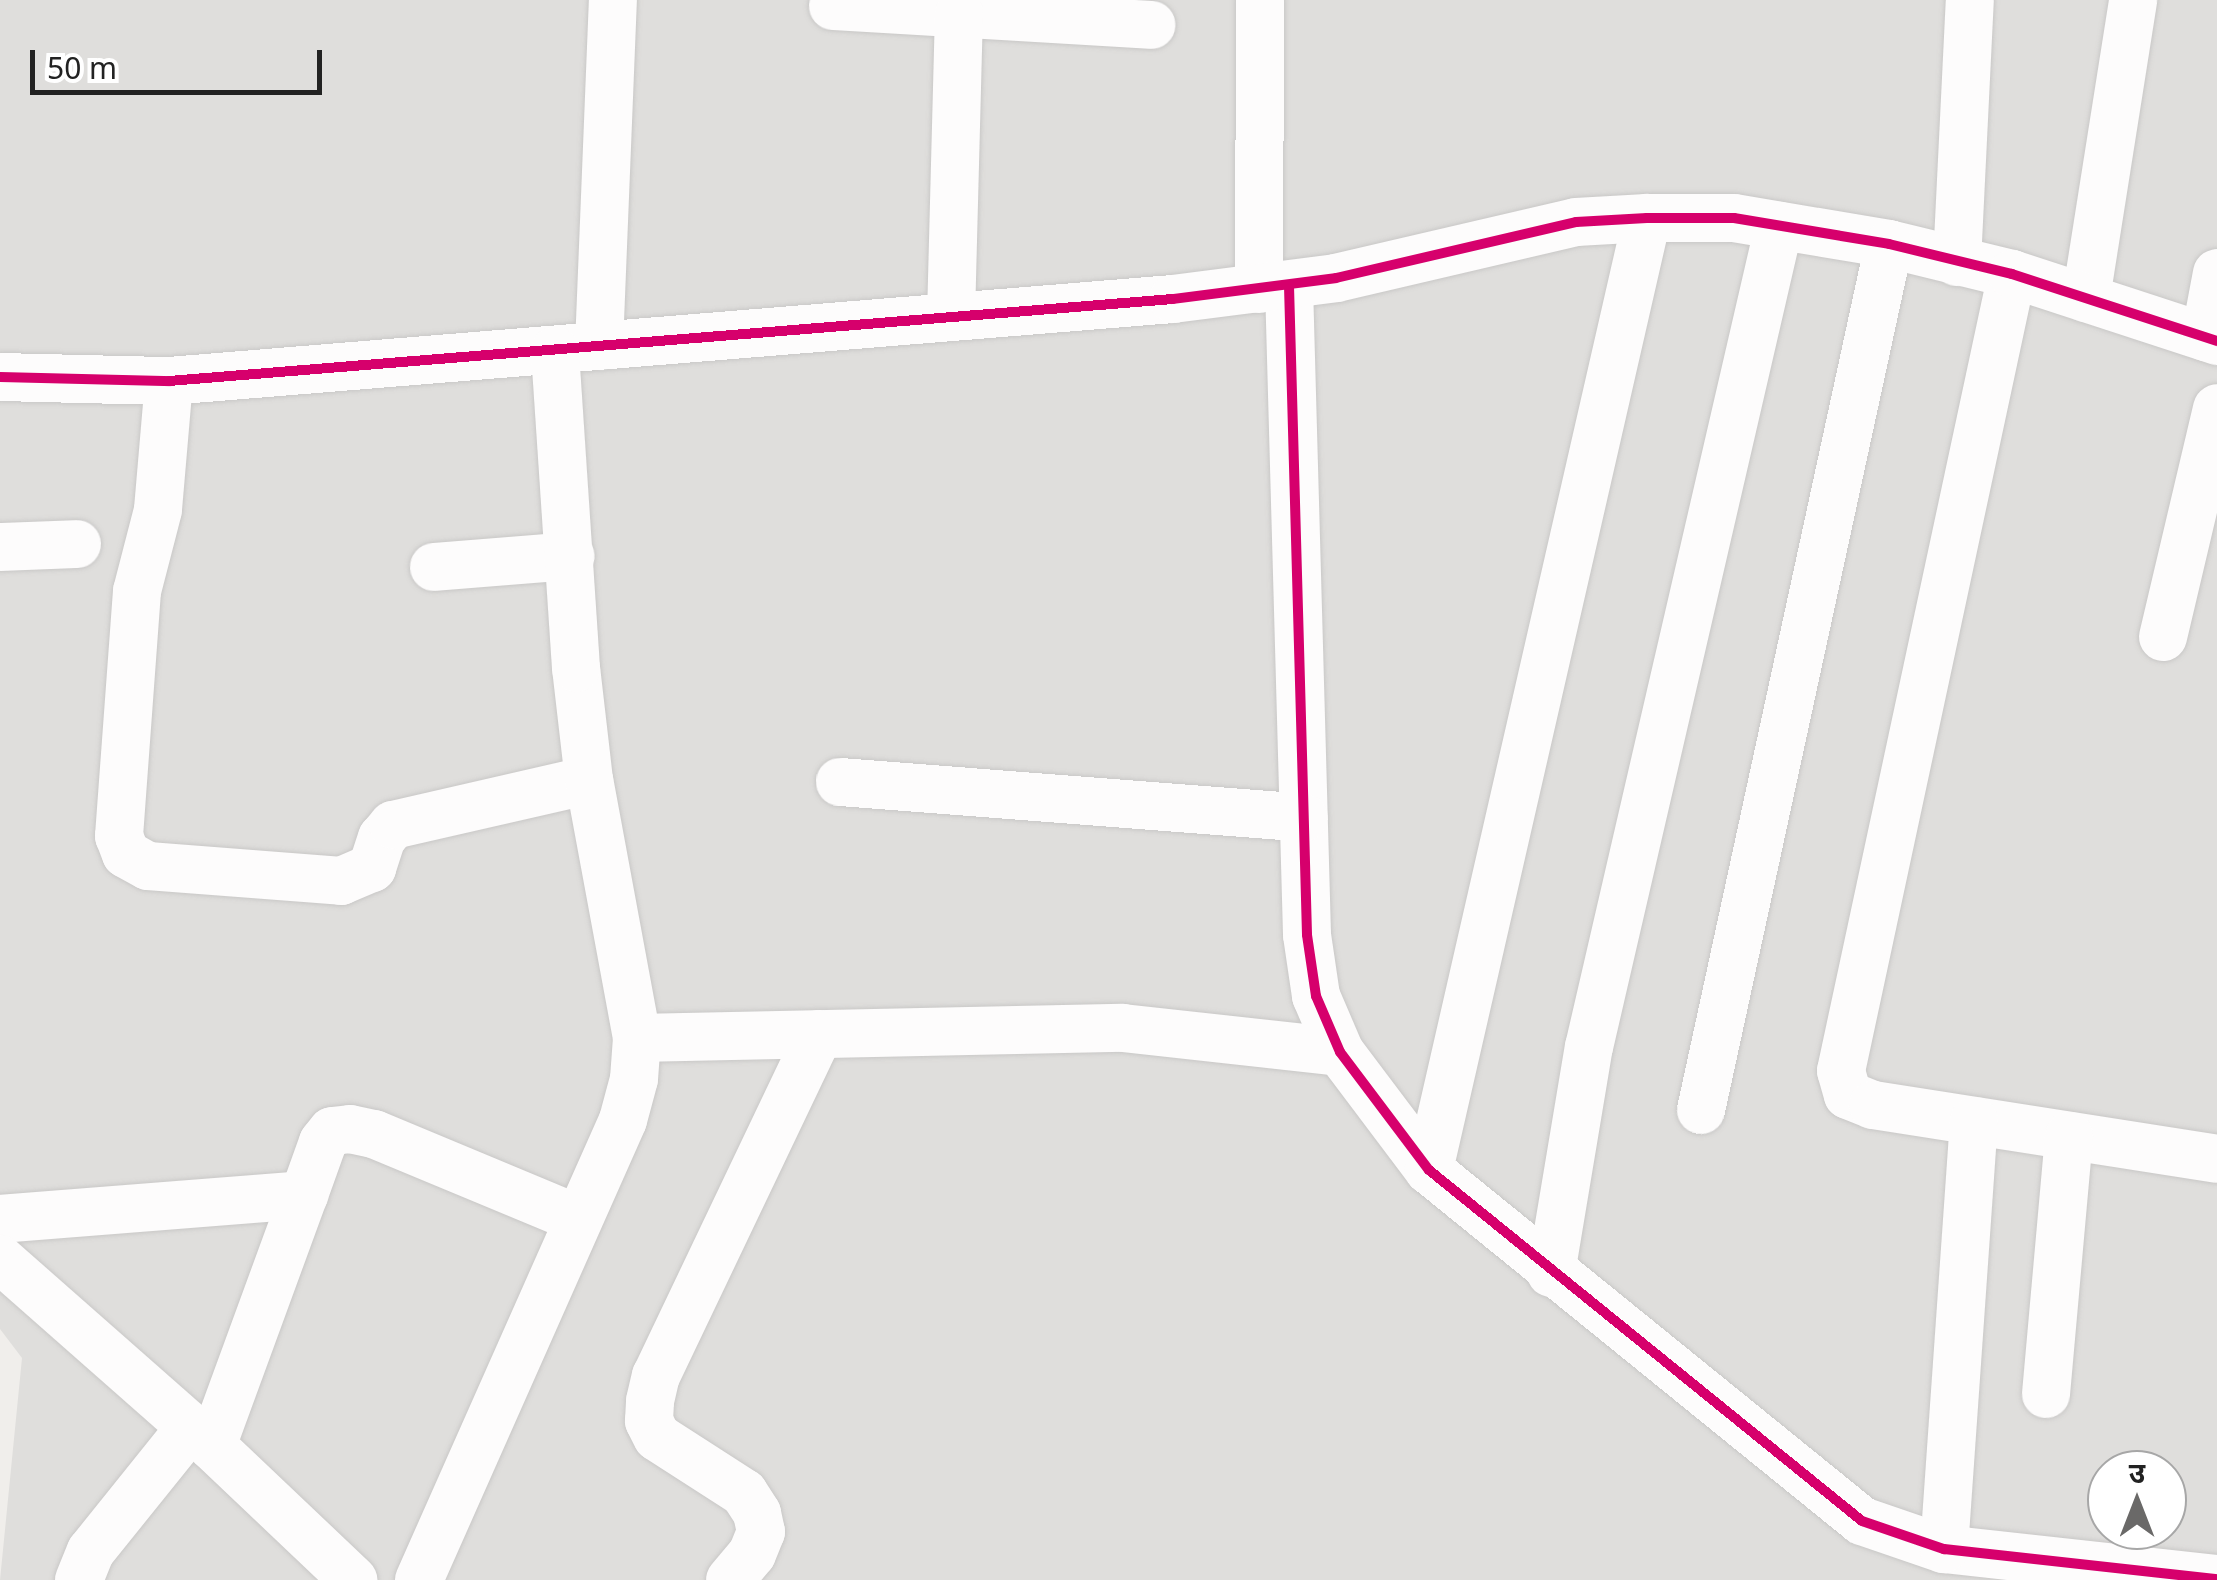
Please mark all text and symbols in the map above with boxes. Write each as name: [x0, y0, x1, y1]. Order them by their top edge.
scale bar: [35, 30, 328, 92]
text: 50 m: [47, 47, 117, 88]
north arrow: [2087, 1450, 2187, 1550]
text: उ: [2129, 1453, 2145, 1491]

